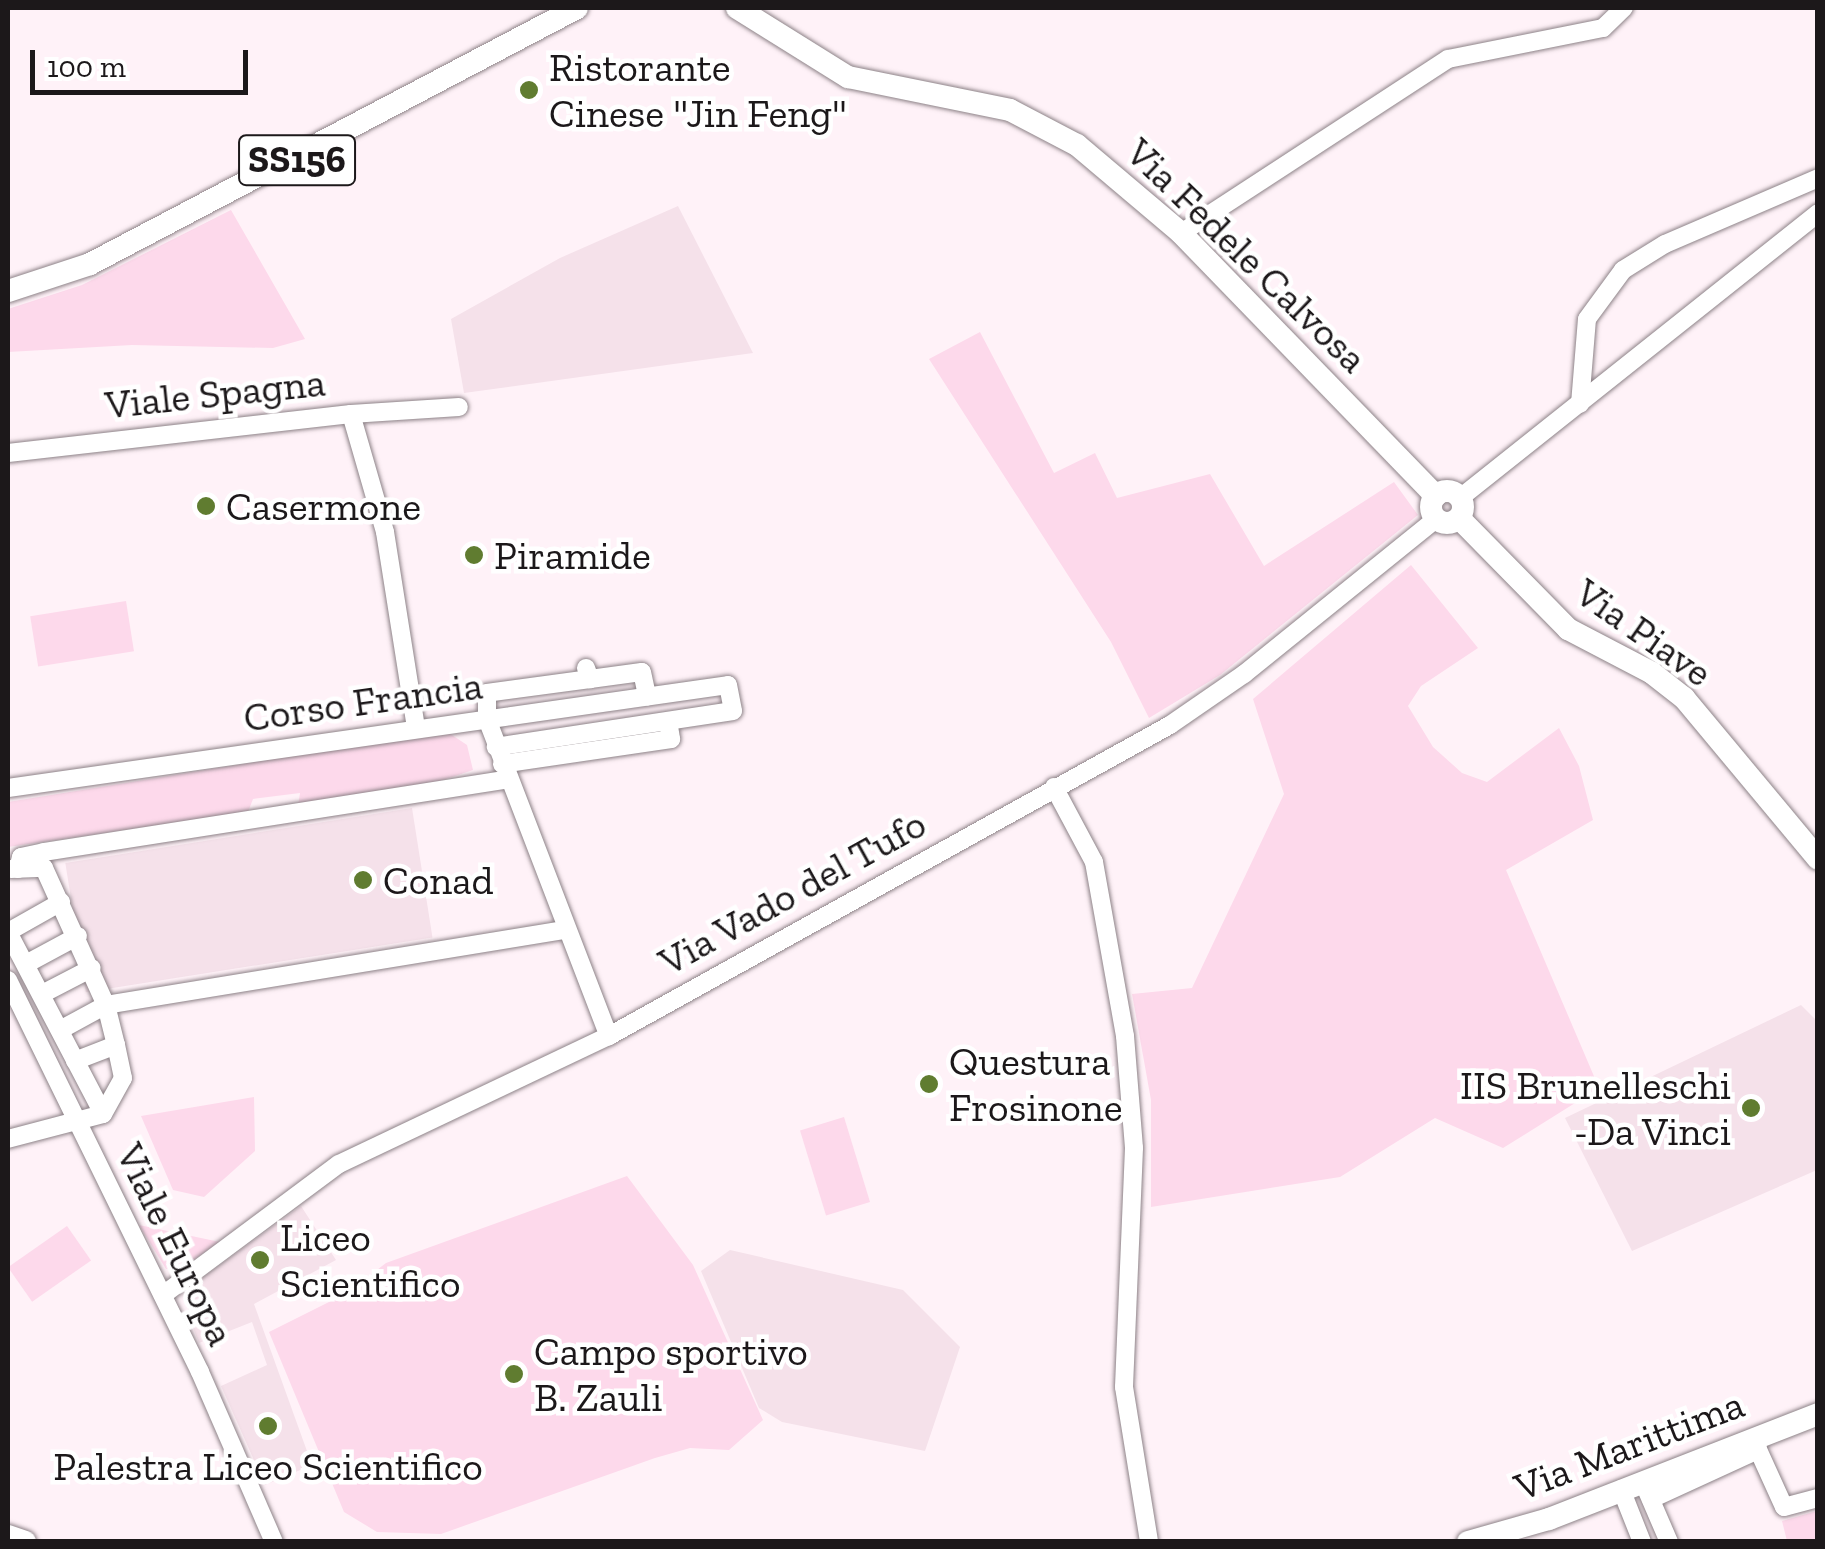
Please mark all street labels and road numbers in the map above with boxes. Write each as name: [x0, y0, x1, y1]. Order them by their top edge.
road number: SS156: [237, 127, 357, 193]
street label: Via Fedele Calvosa: [1116, 128, 1378, 382]
street label: Viale Spagna: [103, 358, 327, 428]
street label: Via Piave: [1566, 568, 1722, 696]
street label: Corso Francia: [241, 660, 485, 742]
street label: Via Vado del Tufo: [649, 798, 935, 986]
street label: Viale Europa: [106, 1135, 246, 1353]
street label: Via Marittima: [1508, 1379, 1750, 1511]

